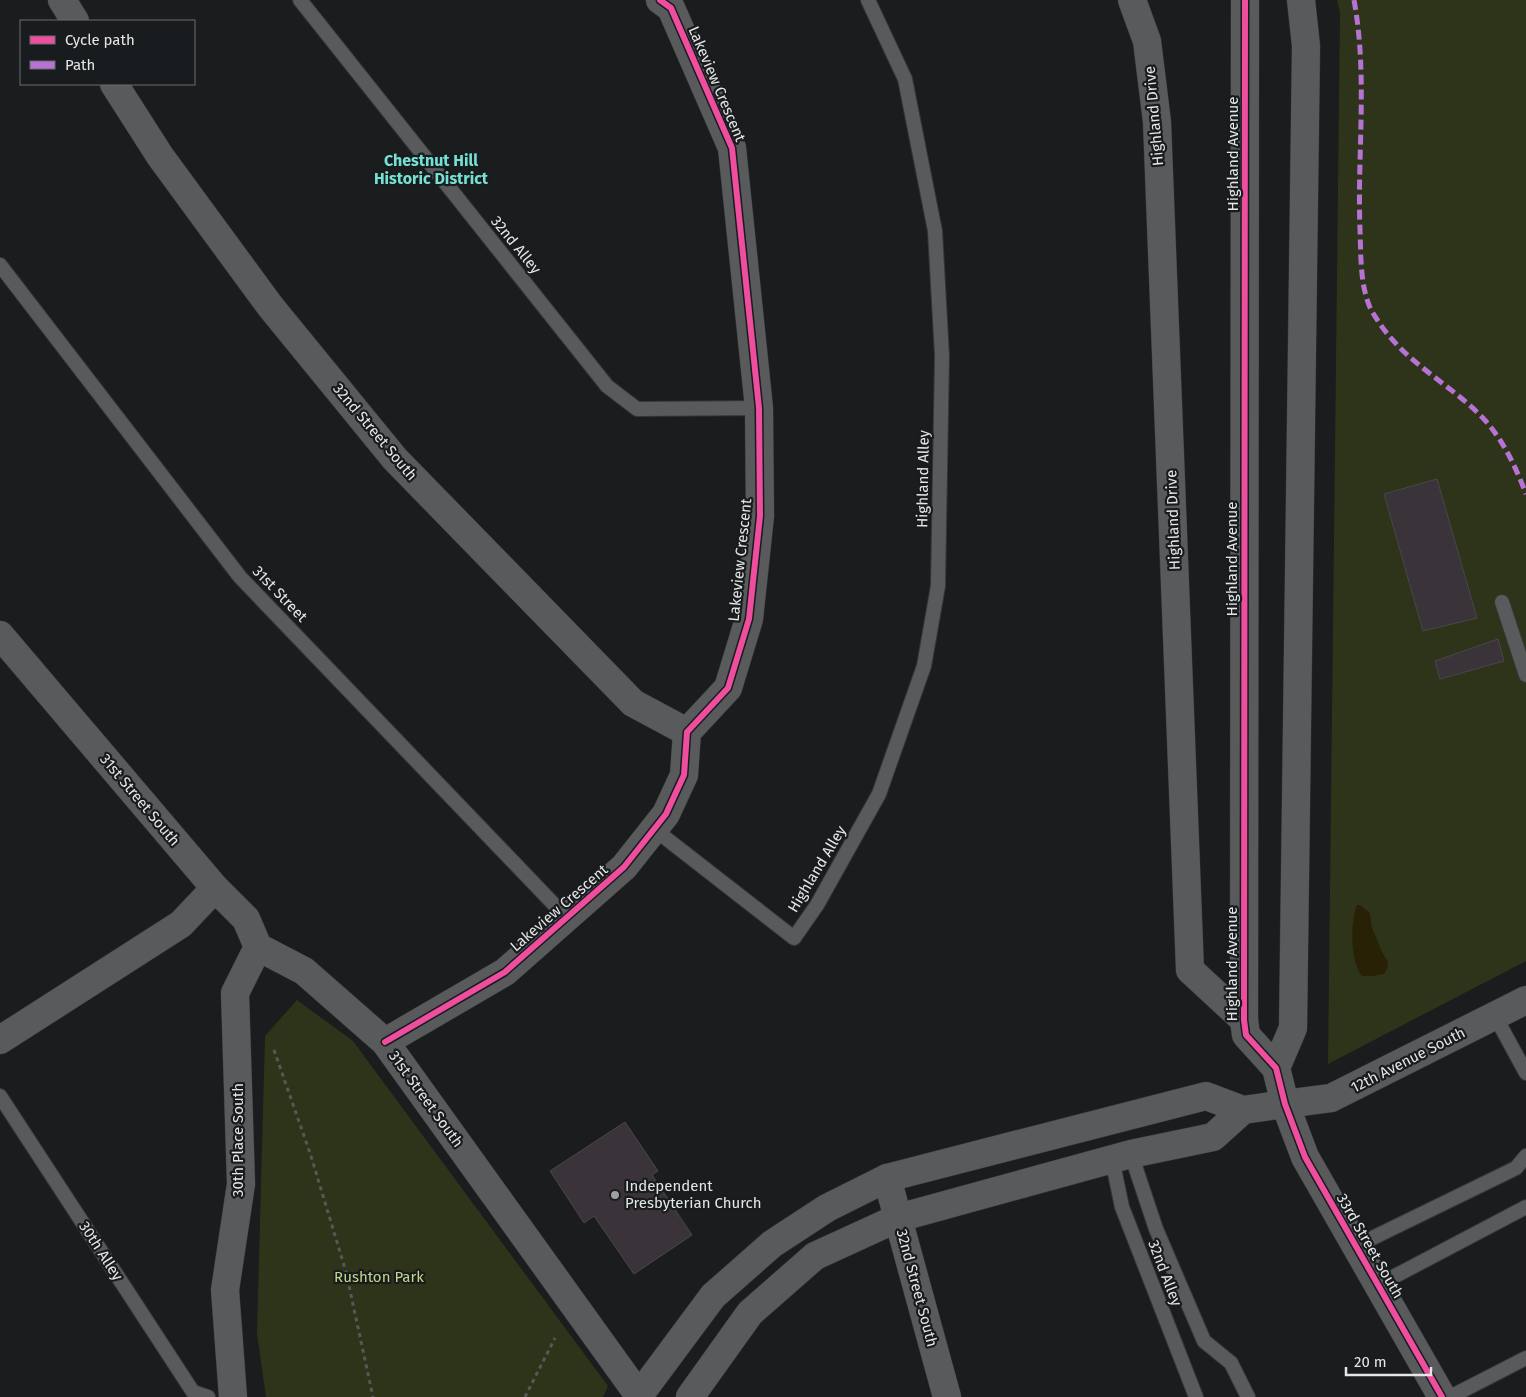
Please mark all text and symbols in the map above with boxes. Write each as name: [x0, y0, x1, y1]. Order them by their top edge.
legend: [20, 20, 195, 85]
street label: Lakeview Crescent: [685, 24, 750, 145]
text: Cycle path: [65, 31, 135, 49]
text: Path: [65, 56, 95, 74]
street label: Highland Drive: [1141, 65, 1167, 167]
street label: Highland Avenue: [1224, 96, 1242, 212]
district label: Chestnut Hill Historic District: [374, 151, 489, 188]
street label: 32nd Alley: [487, 212, 545, 278]
street label: 32nd Street South: [329, 380, 421, 484]
street label: Highland Alley: [913, 429, 933, 528]
street label: Highland Drive: [1162, 470, 1184, 570]
street label: Lakeview Crescent: [725, 497, 755, 622]
street label: Highland Avenue: [1223, 501, 1241, 617]
street label: 31st Street: [249, 562, 311, 626]
street label: 31st Street South: [96, 750, 184, 850]
street label: Highland Alley: [784, 822, 850, 916]
street label: Lakeview Crescent: [506, 860, 612, 955]
street label: Highland Avenue: [1223, 906, 1241, 1022]
street label: 12th Avenue South: [1348, 1023, 1468, 1097]
street label: 31st Street South: [385, 1047, 467, 1151]
street label: 30th Place South: [229, 1083, 247, 1197]
place label: Independent Presbyterian Church: [625, 1177, 762, 1212]
marker: Independent Presbyterian Church: [609, 1189, 621, 1201]
street label: 33rd Street South: [1333, 1190, 1407, 1302]
street label: 30th Alley: [75, 1218, 127, 1284]
street label: 32nd Street South: [893, 1227, 941, 1349]
street label: 32nd Alley: [1144, 1237, 1186, 1309]
park label: Rushton Park: [334, 1268, 424, 1286]
scale bar: [1346, 1344, 1431, 1376]
text: 20 m: [1354, 1353, 1387, 1371]

